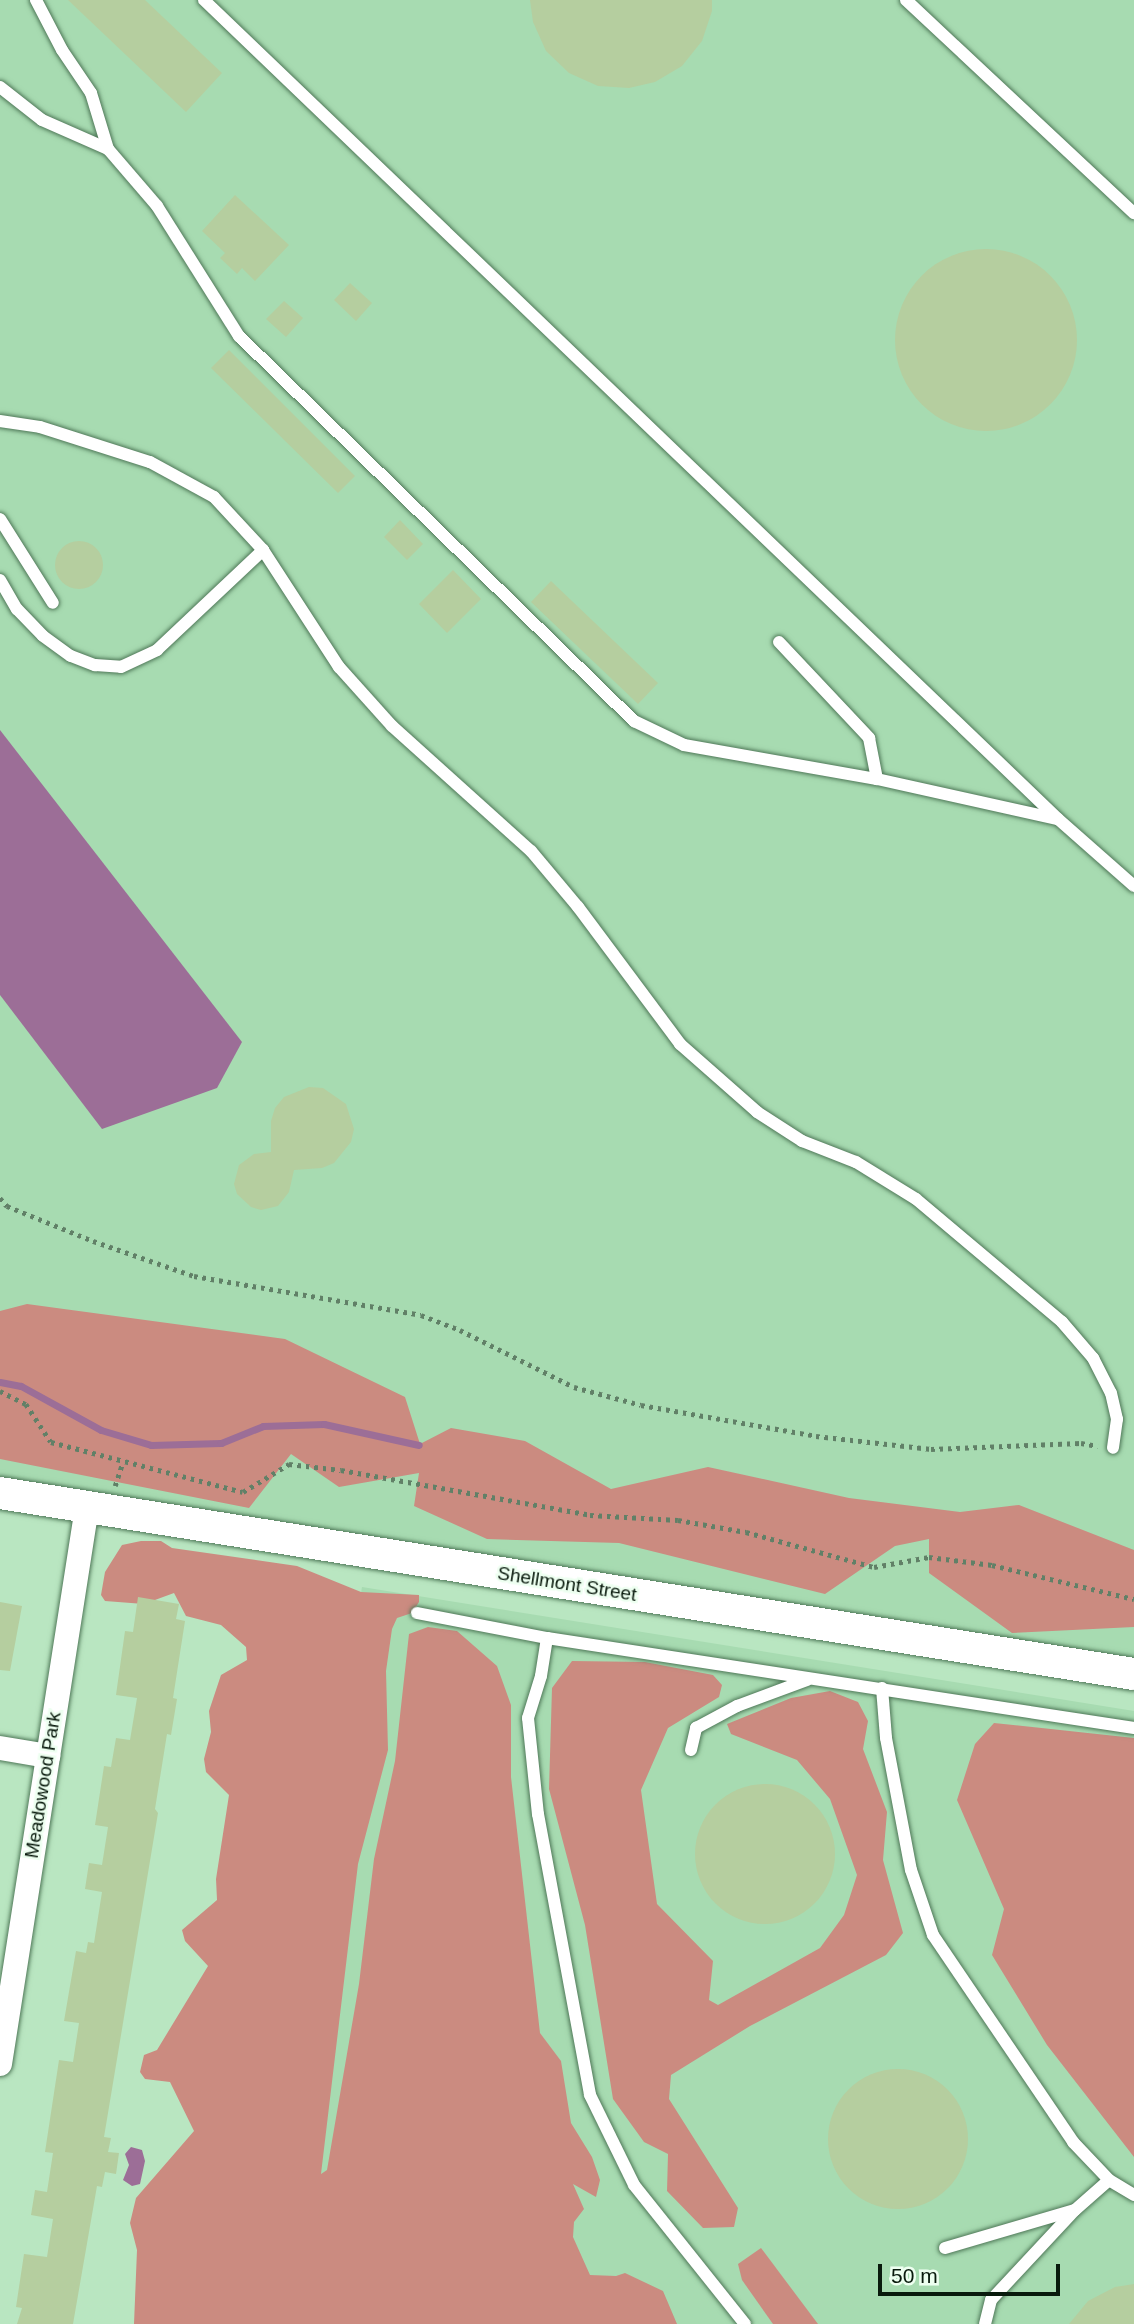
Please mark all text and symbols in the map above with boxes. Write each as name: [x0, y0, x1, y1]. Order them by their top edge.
street label: Shellmont Street: [496, 1562, 638, 1606]
street label: Meadowood Park: [20, 1710, 66, 1860]
scale bar: [882, 2250, 1064, 2294]
text: 50 m: [891, 2264, 938, 2287]

